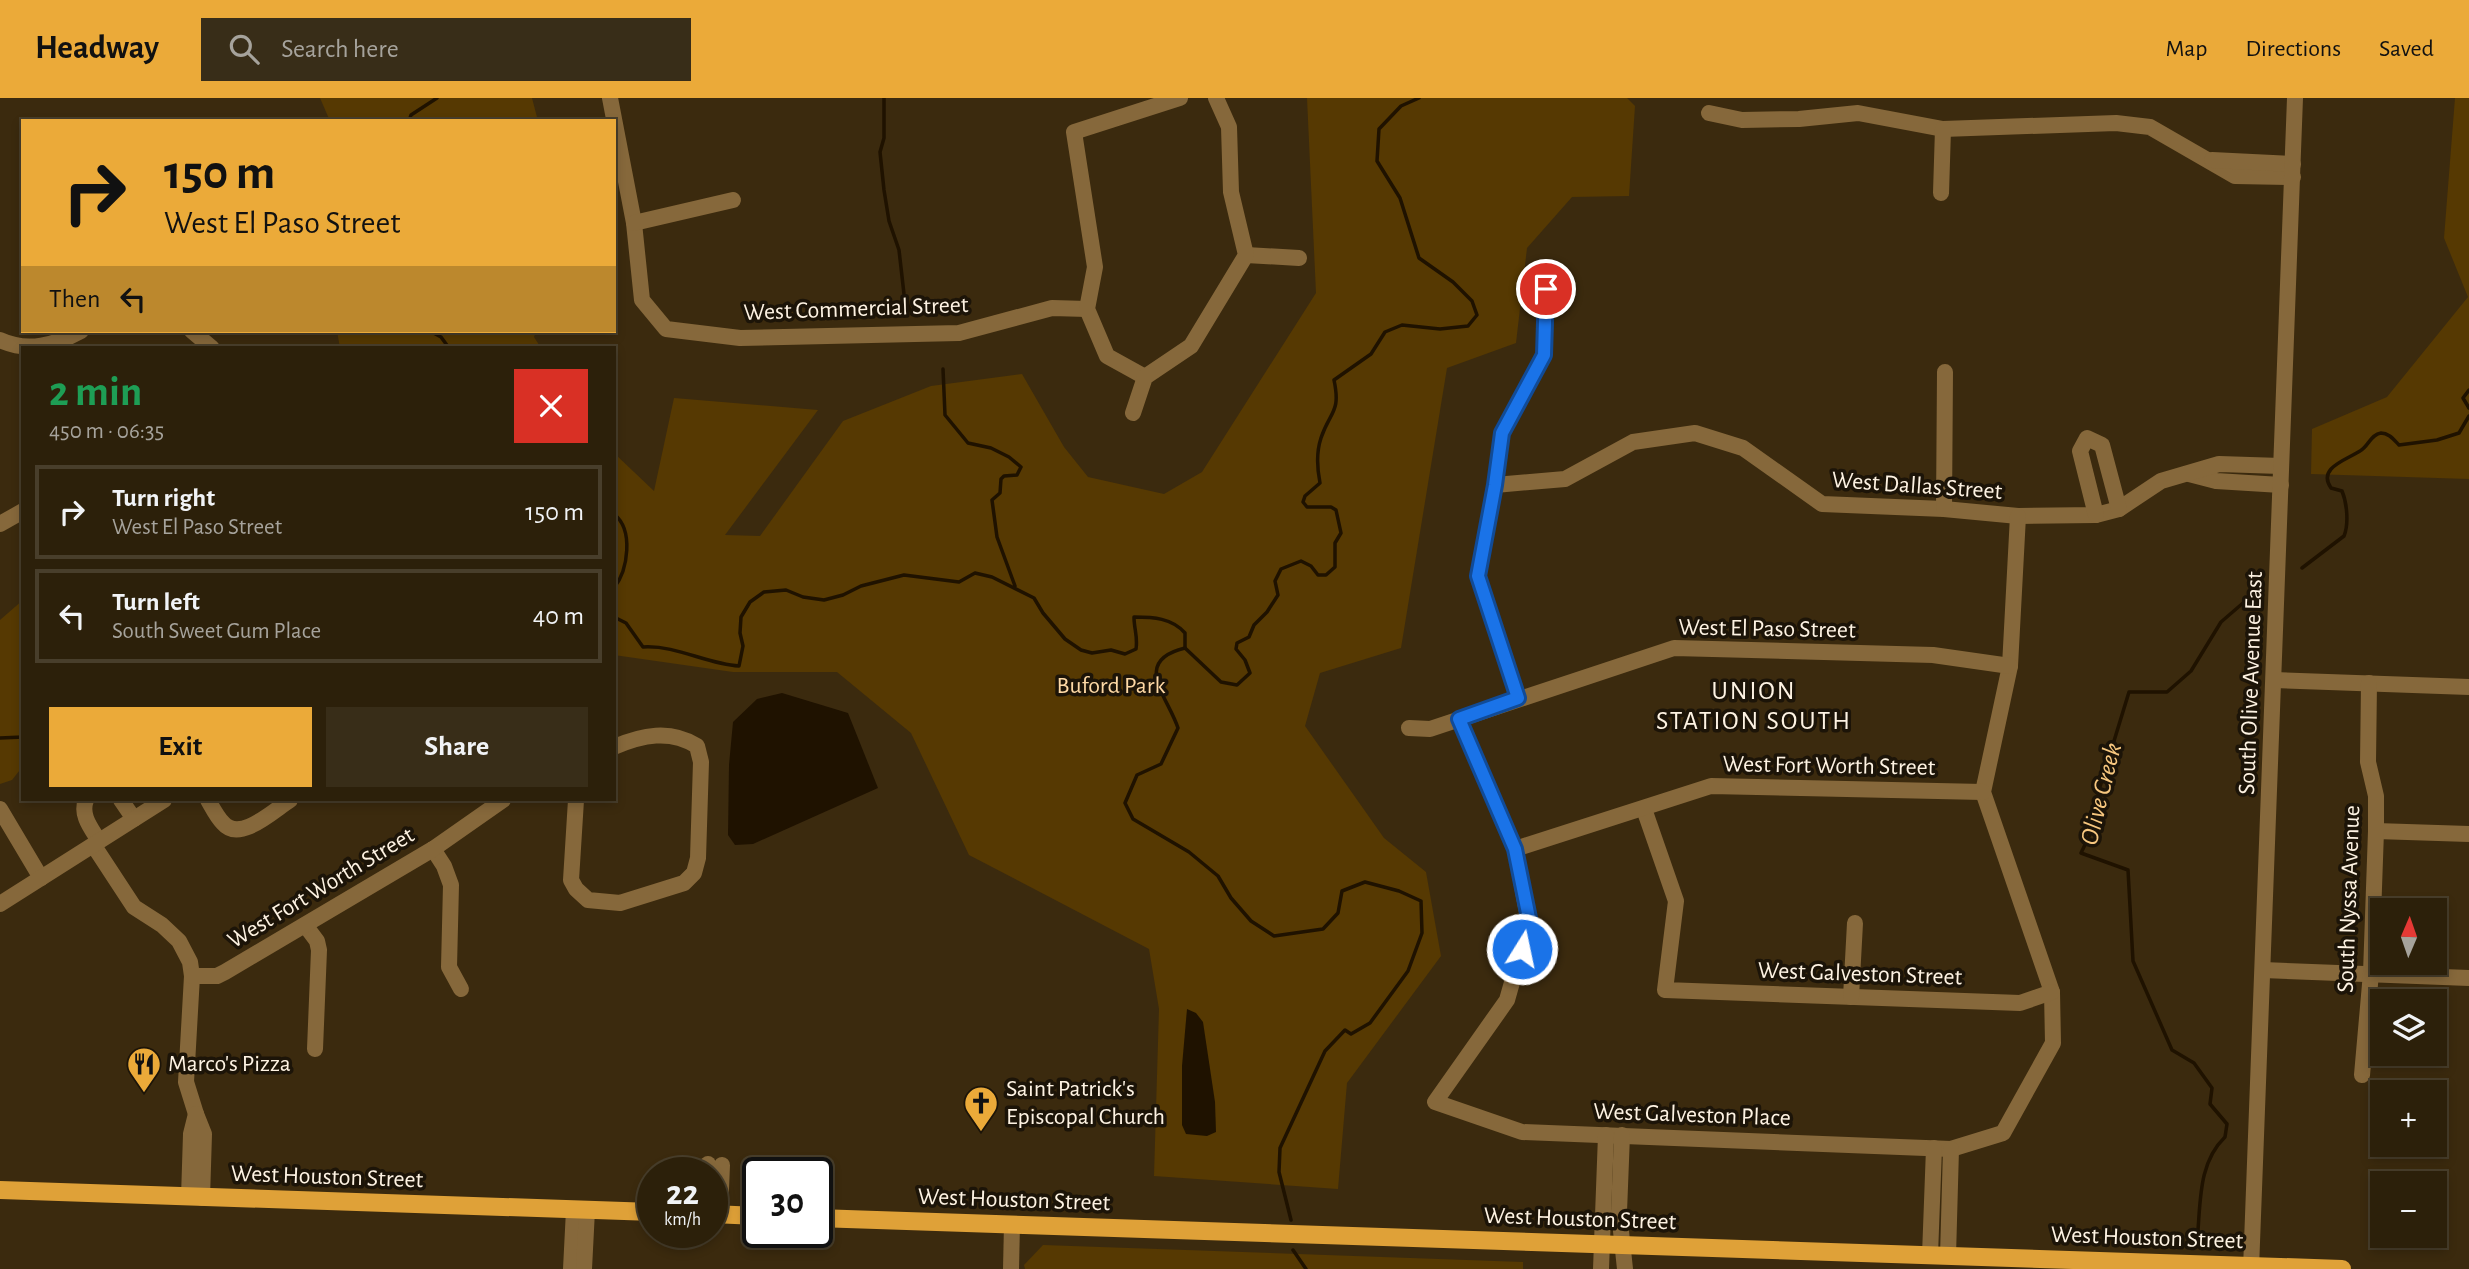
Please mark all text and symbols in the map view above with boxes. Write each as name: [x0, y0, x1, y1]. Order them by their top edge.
search box: [201, 18, 691, 81]
icon: search: [225, 30, 263, 68]
text: Headway: [35, 32, 159, 65]
text: Search here: [281, 36, 399, 62]
text: Map: [2165, 37, 2207, 61]
text: Directions: [2245, 37, 2341, 61]
text: Saved: [2379, 37, 2434, 61]
icon: right: [49, 147, 140, 238]
text: 150 m: [164, 149, 275, 198]
text: West El Paso Street: [164, 207, 401, 239]
pin: [1516, 259, 1576, 319]
icon: arrive: [1527, 270, 1565, 308]
icon: left: [114, 280, 152, 318]
text: Then: [49, 286, 100, 312]
street label: West Commercial Street: [743, 293, 969, 325]
button: close: [514, 369, 588, 443]
text: 2 min: [49, 371, 142, 413]
text: 450 m · 06:35: [49, 420, 164, 443]
street label: West Dallas Street: [1831, 468, 2003, 504]
text: Turn right: [112, 485, 215, 511]
icon: right: [53, 493, 91, 531]
text: 150 m: [525, 499, 584, 525]
text: West El Paso Street: [112, 516, 282, 539]
street label: South Olive Avenue East: [2235, 571, 2267, 795]
text: Turn left: [112, 589, 200, 615]
icon: left: [53, 597, 91, 635]
text: 40 m: [533, 603, 584, 629]
street label: West El Paso Street: [1678, 615, 1856, 643]
text: South Sweet Gum Place: [112, 620, 321, 643]
park label: Buford Park: [1057, 674, 1165, 698]
district label: UNION STATION SOUTH: [1656, 678, 1852, 734]
button: Exit: [49, 707, 312, 787]
button: Share: [326, 707, 588, 787]
water label: Olive Creek: [2076, 740, 2126, 848]
street label: West Fort Worth Street: [1722, 752, 1936, 780]
street label: South Nyssa Avenue: [2334, 805, 2364, 993]
street label: West Fort Worth Street: [224, 823, 419, 953]
north arrow: [2370, 898, 2446, 975]
map controls: [2370, 898, 2447, 1248]
position arrow: [1485, 912, 1559, 986]
street label: West Galveston Street: [1757, 958, 1963, 990]
button: layers: [2370, 989, 2447, 1066]
restaurant icon: Marco's Pizza: [125, 1045, 163, 1094]
place label: Marco's Pizza: [168, 1052, 291, 1076]
place label: Saint Patrick's Episcopal Church: [1006, 1077, 1165, 1129]
button: +: [2370, 1080, 2447, 1157]
church icon: Saint Patrick's Episcopal Church: [962, 1084, 1000, 1133]
street label: West Galveston Place: [1593, 1100, 1791, 1130]
speed limit sign: 30: [742, 1157, 833, 1248]
street label: West Houston Street: [230, 1162, 424, 1192]
button: −: [2370, 1171, 2447, 1248]
text: 22: [666, 1176, 699, 1211]
street label: West Houston Street: [917, 1185, 1111, 1215]
street label: West Houston Street: [1483, 1204, 1677, 1234]
text: km/h: [664, 1211, 701, 1229]
street label: West Houston Street: [2050, 1223, 2244, 1253]

